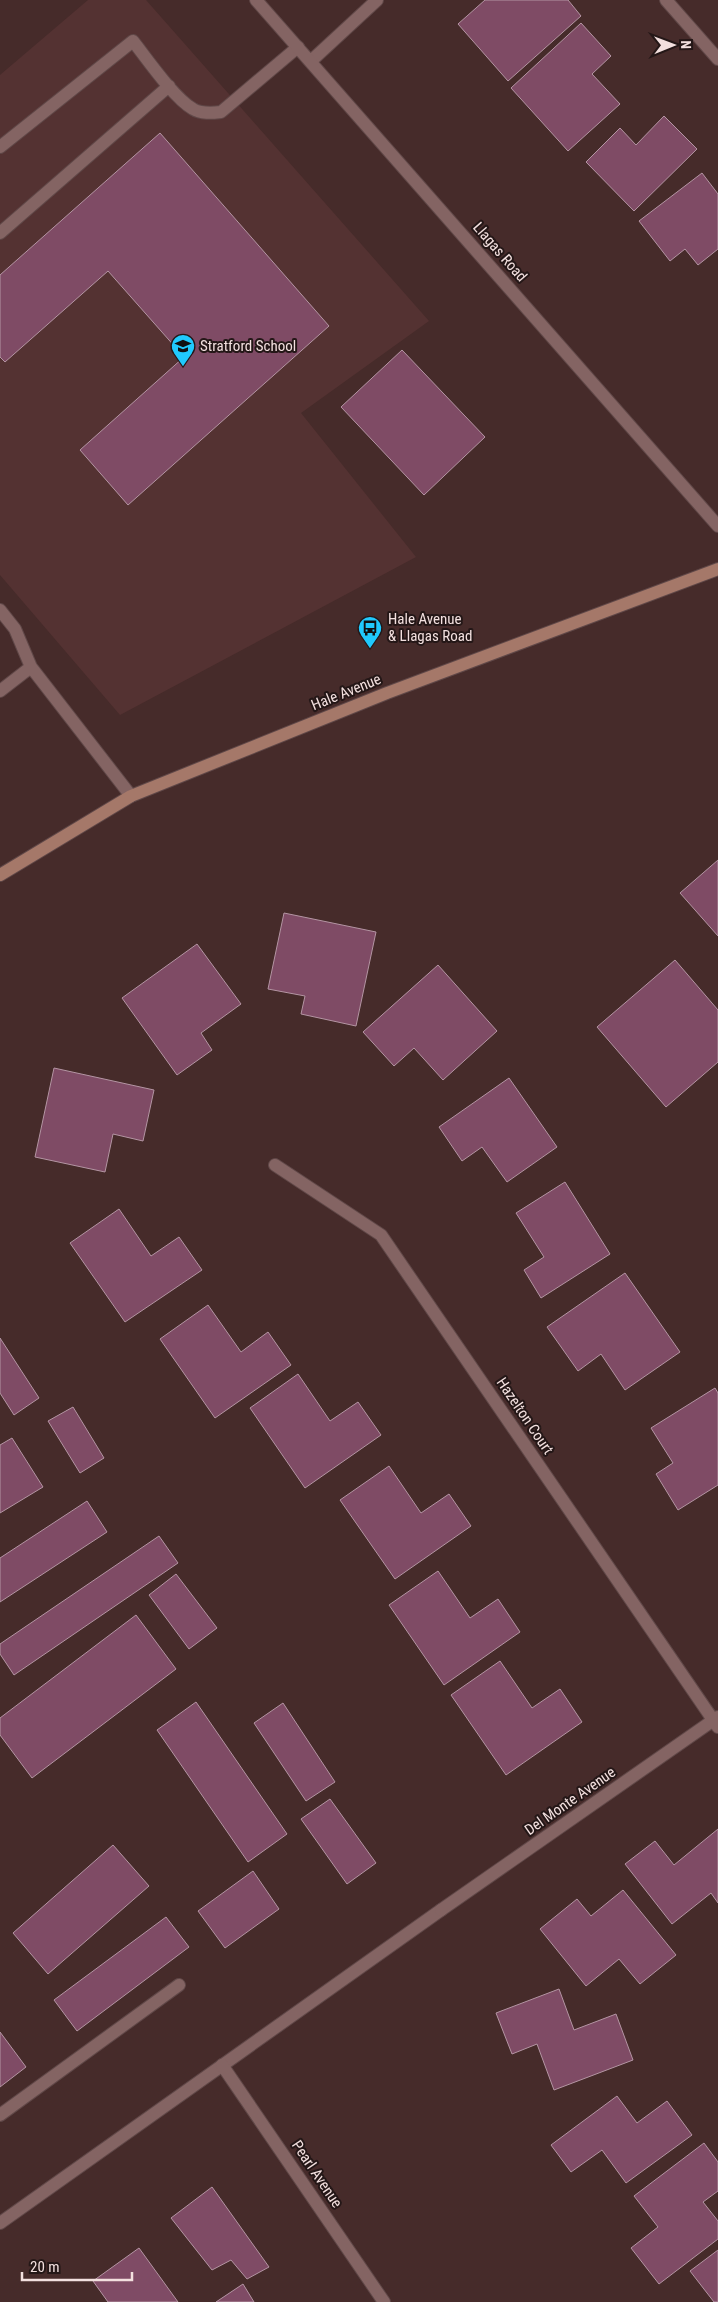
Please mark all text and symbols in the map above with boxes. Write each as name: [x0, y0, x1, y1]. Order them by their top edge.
north arrow: [648, 20, 698, 70]
text: N: [678, 40, 694, 49]
street label: Llagas Road: [469, 219, 531, 285]
school or university icon: Stratford School: [170, 333, 196, 367]
place label: Stratford School: [200, 337, 296, 355]
place label: Hale Avenue & Llagas Road: [388, 610, 472, 645]
bus stop icon: Hale Avenue & Llagas Road: [357, 615, 383, 649]
street label: Hale Avenue: [309, 670, 383, 714]
street label: Hazelton Court: [493, 1374, 557, 1458]
street label: Del Monte Avenue: [521, 1763, 619, 1839]
street label: Pearl Avenue: [288, 2137, 346, 2211]
scale bar: [22, 2250, 132, 2282]
text: 20 m: [30, 2258, 60, 2276]

